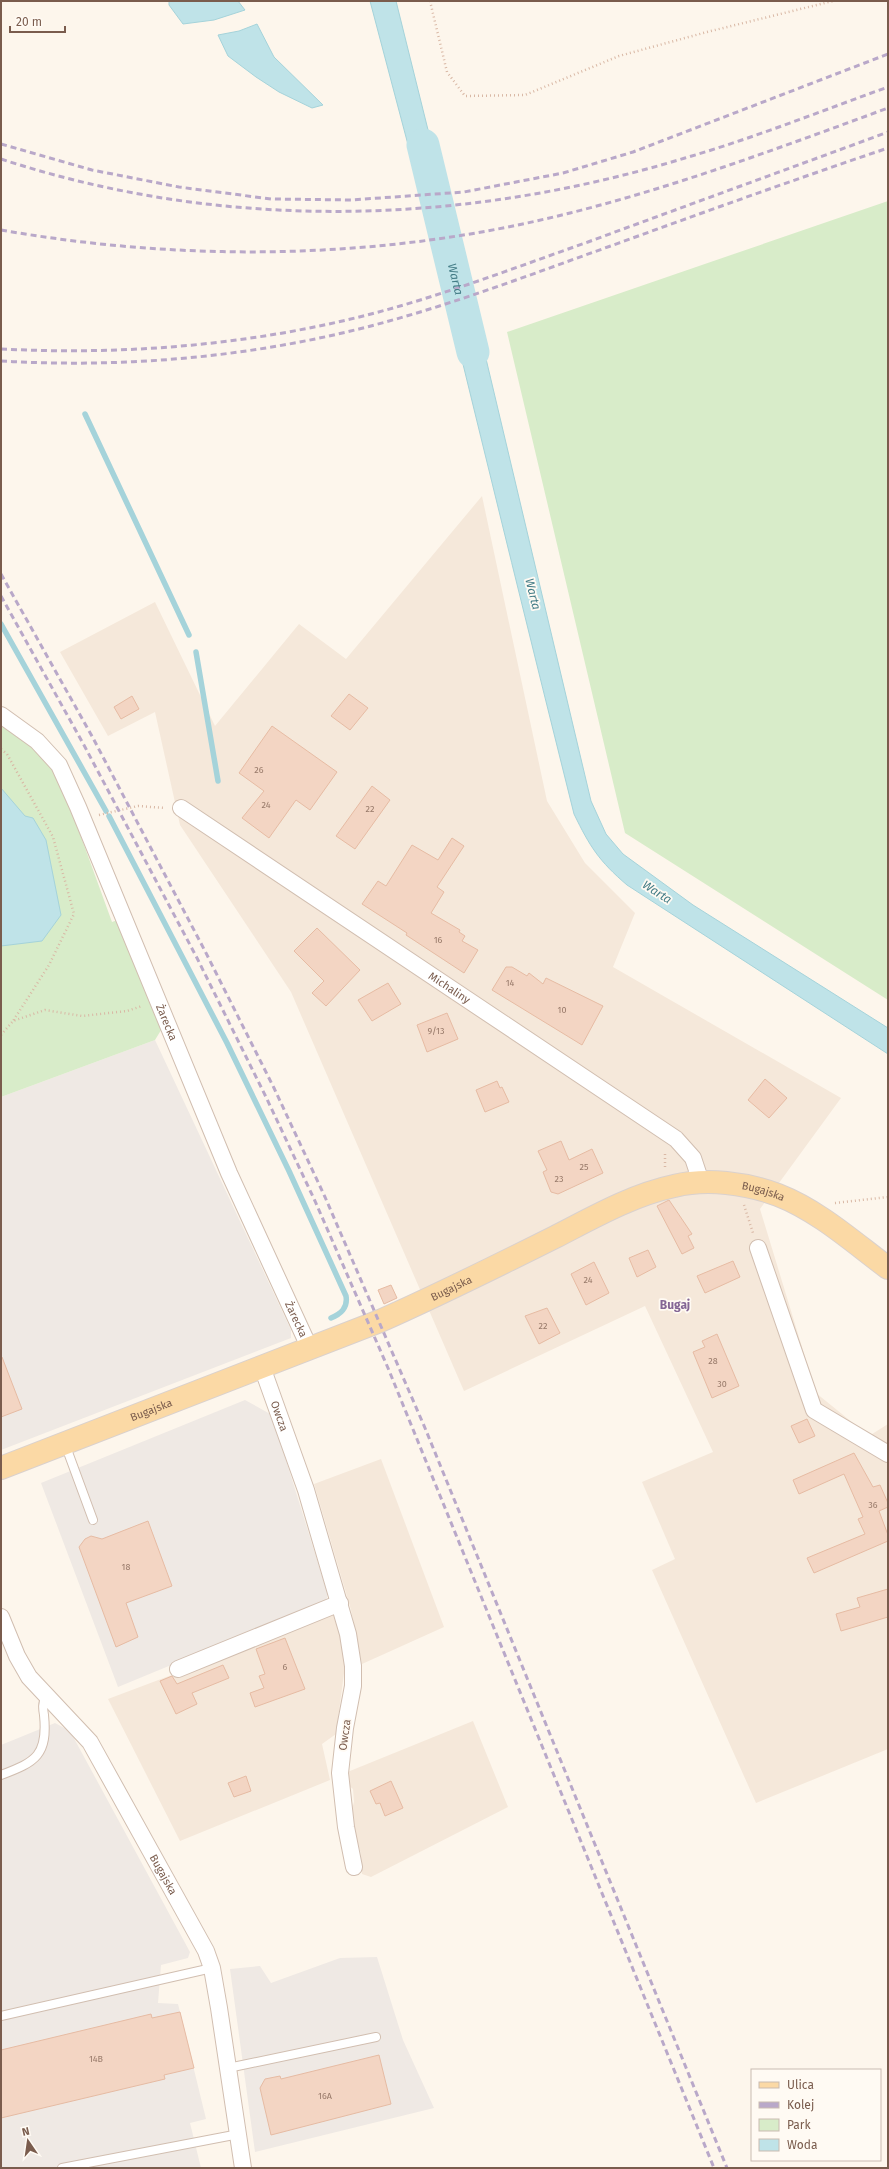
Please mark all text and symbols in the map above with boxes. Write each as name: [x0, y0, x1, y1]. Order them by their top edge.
scale bar: [10, 8, 65, 34]
text: 20 m: [16, 15, 42, 29]
water label: Warta: [445, 262, 466, 297]
water label: Warta: [522, 577, 544, 611]
house number: 26: [254, 765, 264, 775]
house number: 24: [261, 800, 271, 810]
house number: 22: [366, 804, 374, 814]
water label: Warta: [640, 877, 674, 907]
house number: 16: [434, 935, 443, 945]
street label: Michaliny: [426, 969, 473, 1006]
house number: 14: [506, 978, 515, 988]
street label: Żarecka: [154, 1002, 180, 1042]
house number: 10: [558, 1005, 566, 1015]
house number: 9/13: [428, 1026, 444, 1036]
house number: 25: [580, 1162, 589, 1172]
house number: 23: [555, 1174, 563, 1184]
street label: Bugajska: [741, 1179, 787, 1204]
street label: Bugajska: [429, 1273, 474, 1303]
house number: 24: [583, 1275, 593, 1285]
district label: Bugaj: [660, 1298, 690, 1312]
street label: Żarecka: [282, 1299, 310, 1339]
house number: 22: [539, 1321, 547, 1331]
house number: 28: [708, 1356, 718, 1366]
house number: 30: [717, 1379, 727, 1389]
street label: Bugajska: [128, 1396, 174, 1424]
street label: Owcza: [268, 1399, 291, 1433]
house number: 36: [868, 1500, 878, 1510]
house number: 18: [122, 1562, 130, 1572]
house number: 6: [283, 1662, 288, 1672]
street label: Owcza: [336, 1719, 354, 1751]
street label: Bugajska: [147, 1852, 180, 1897]
house number: 14B: [89, 2054, 104, 2064]
legend: [751, 2069, 881, 2161]
text: Ulica: [787, 2078, 814, 2092]
house number: 16A: [318, 2091, 333, 2101]
text: Kolej: [787, 2098, 814, 2112]
text: Park: [787, 2118, 811, 2132]
north arrow: [8, 2121, 48, 2161]
text: N: [21, 2125, 31, 2139]
text: Woda: [787, 2138, 818, 2152]

